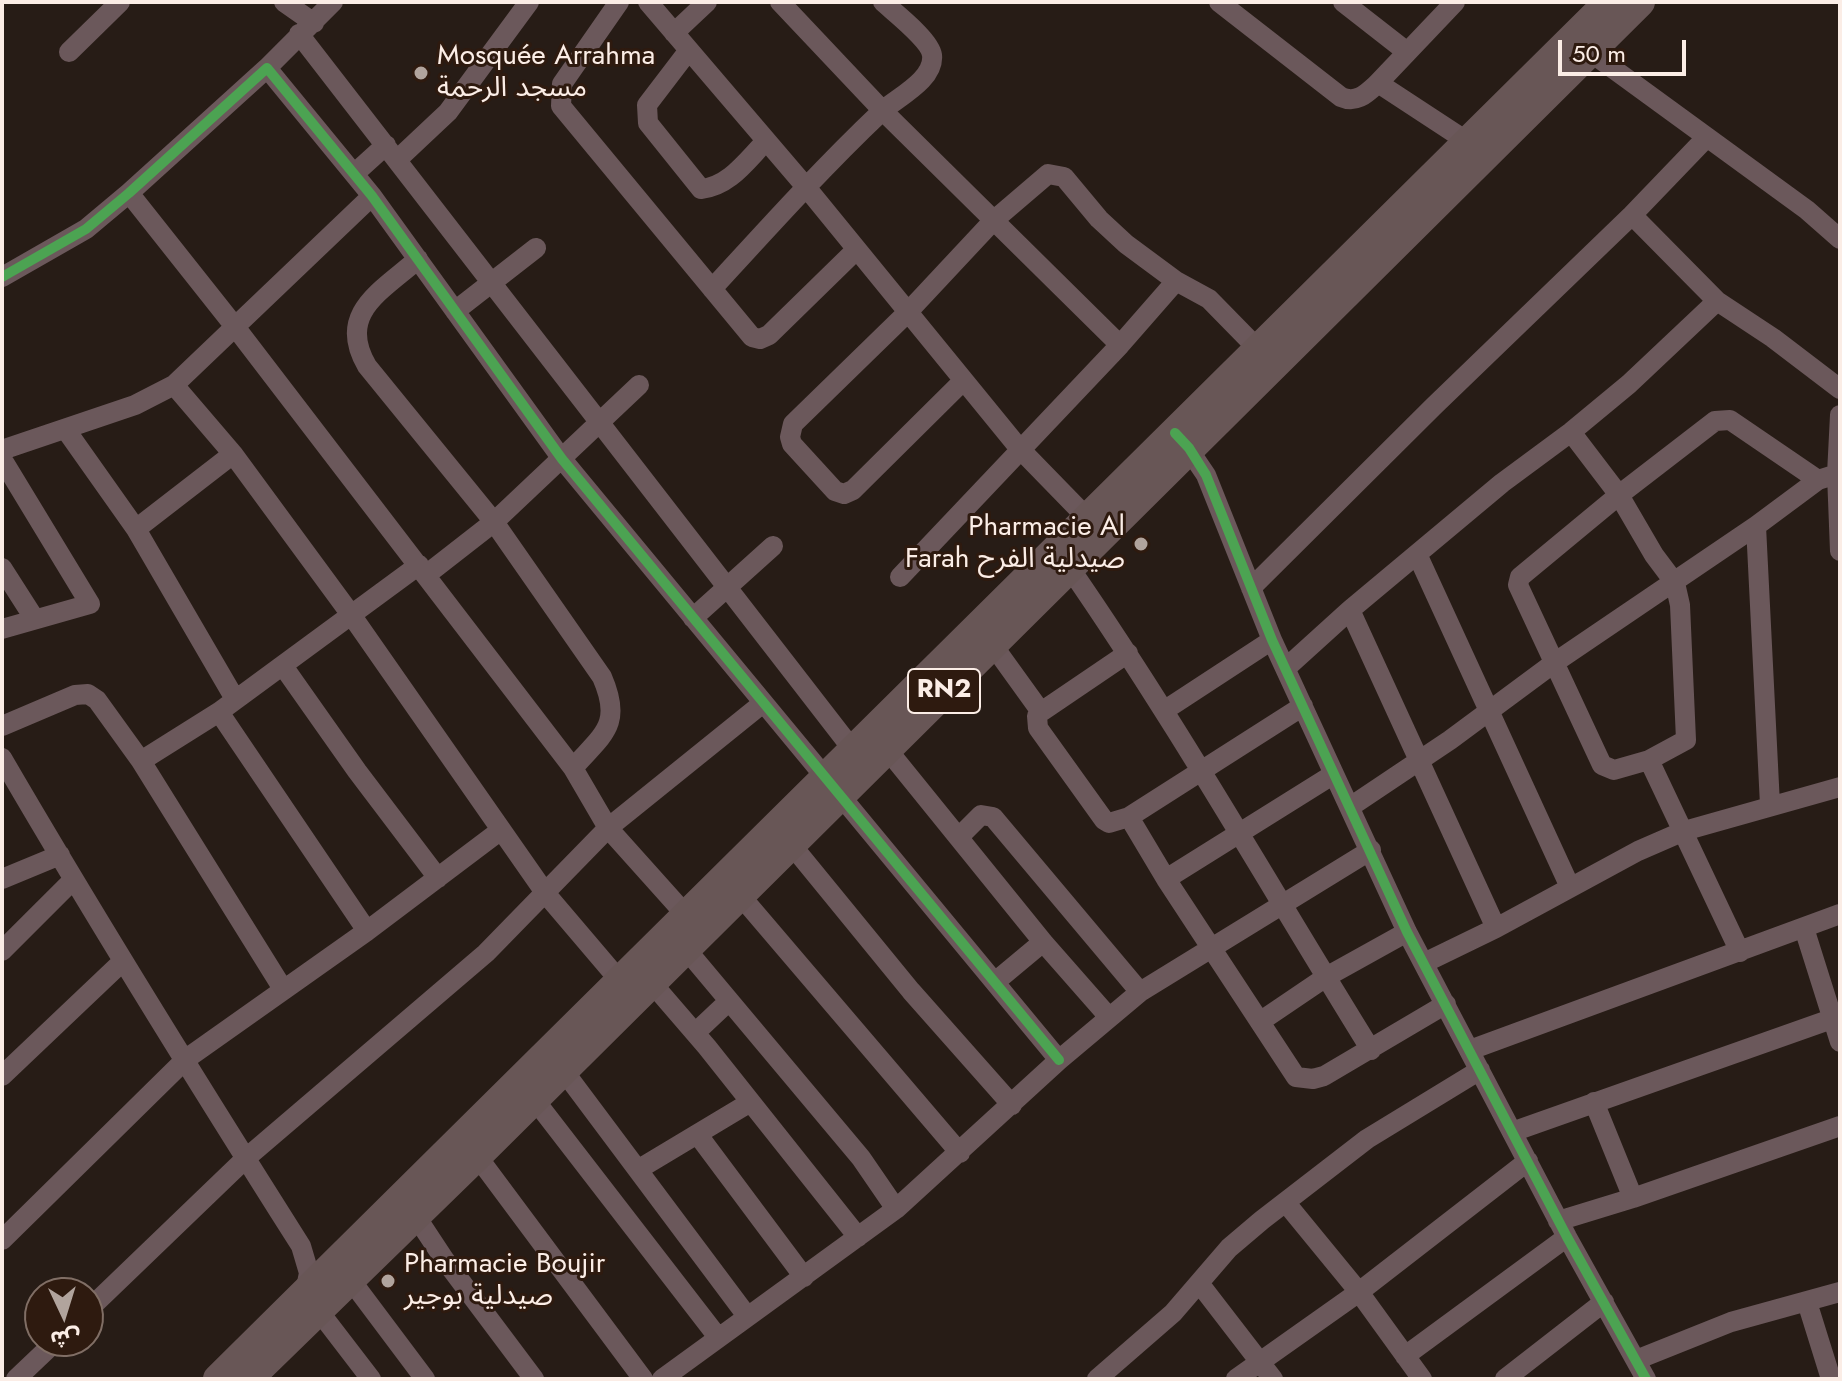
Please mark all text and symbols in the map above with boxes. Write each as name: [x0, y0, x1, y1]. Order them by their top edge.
scale bar: [1562, 24, 1690, 74]
text: 50 m: [1572, 36, 1626, 71]
place label: Mosquée Arrahma مسجد الرحمة: [437, 40, 655, 106]
marker: Mosquée Arrahma مسجد الرحمة: [412, 64, 430, 82]
place label: Pharmacie Al Farah صيدلية الفرح: [905, 511, 1125, 577]
marker: Pharmacie Al Farah صيدلية الفرح: [1132, 535, 1150, 553]
road number: RN2: [908, 669, 980, 713]
place label: Pharmacie Boujir صيدلية بوجير: [404, 1248, 605, 1314]
marker: Pharmacie Boujir صيدلية بوجير: [379, 1272, 397, 1290]
north arrow: [24, 1277, 104, 1357]
text: ش: [49, 1322, 82, 1356]

